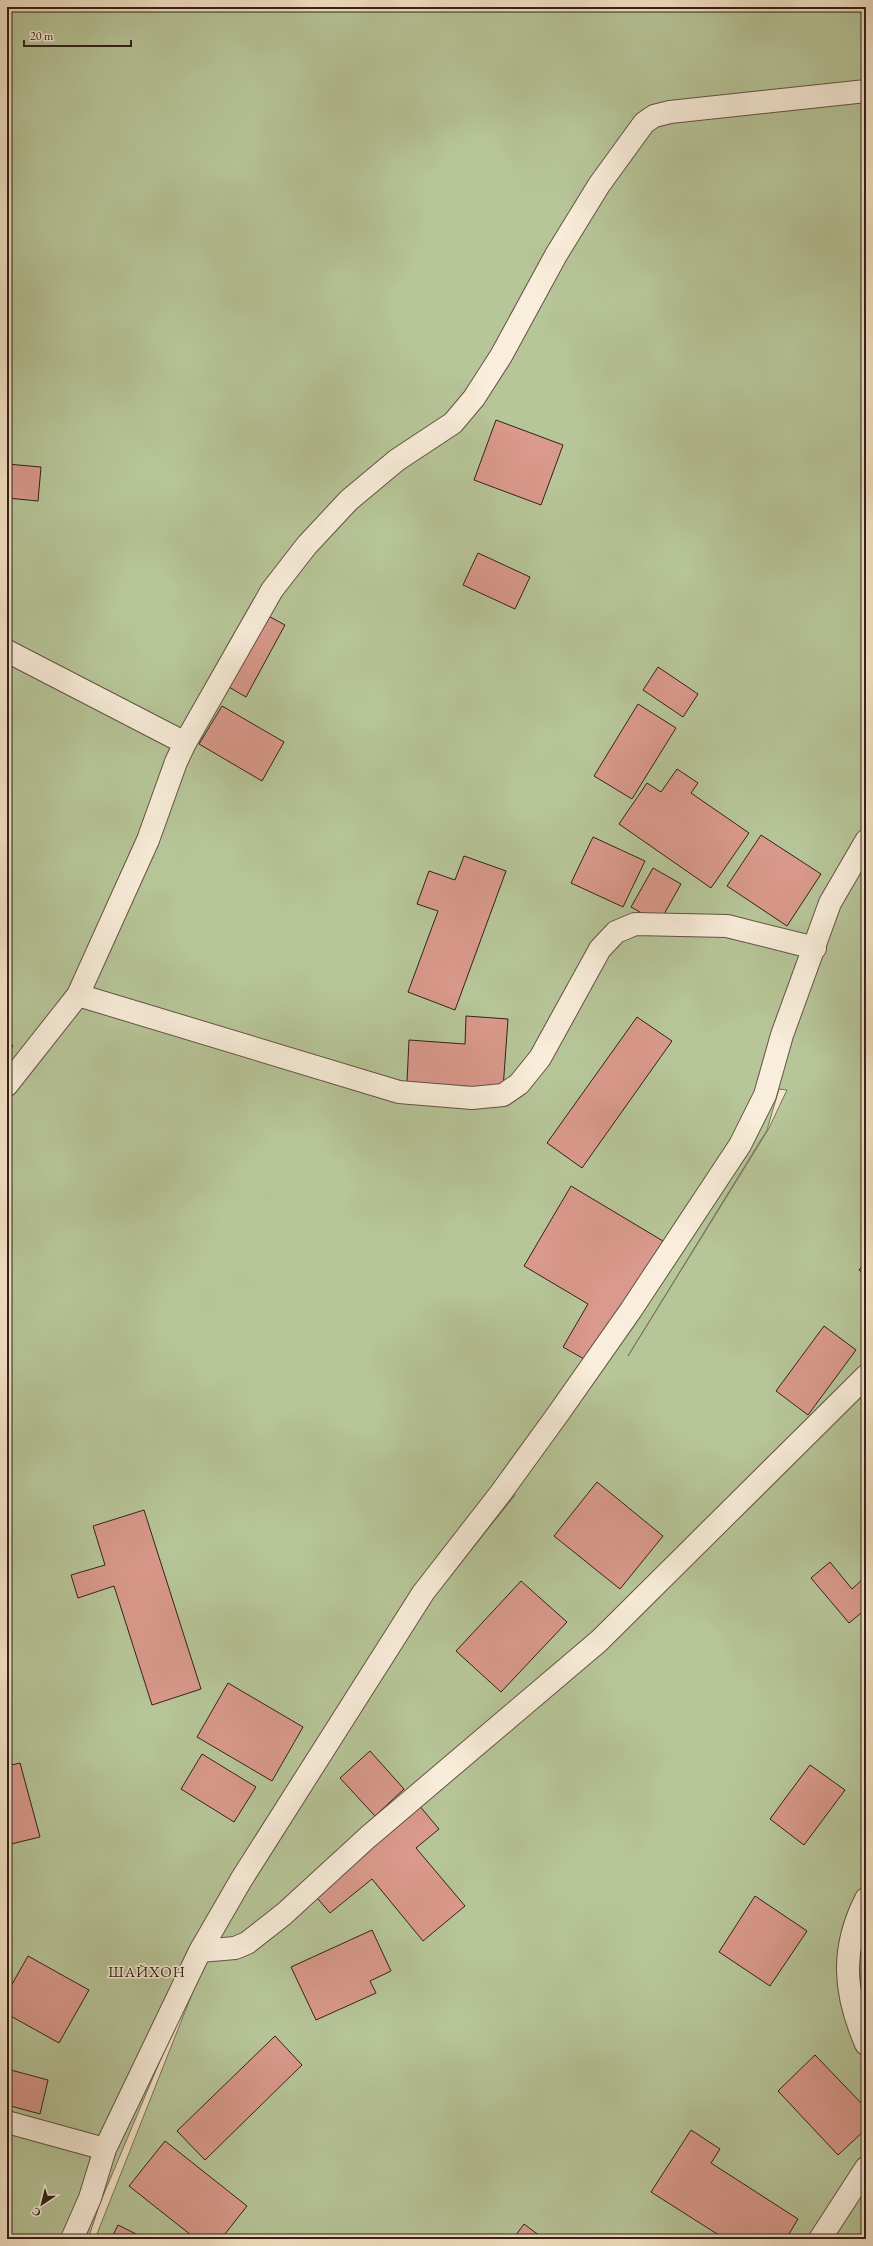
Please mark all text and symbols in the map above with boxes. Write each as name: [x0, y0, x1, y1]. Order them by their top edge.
scale bar: [24, 22, 131, 48]
text: 20 m: [30, 28, 54, 44]
district label: ШАЙХОН: [108, 1962, 186, 1981]
north arrow: [22, 2184, 62, 2224]
text: С: [29, 2204, 43, 2220]

